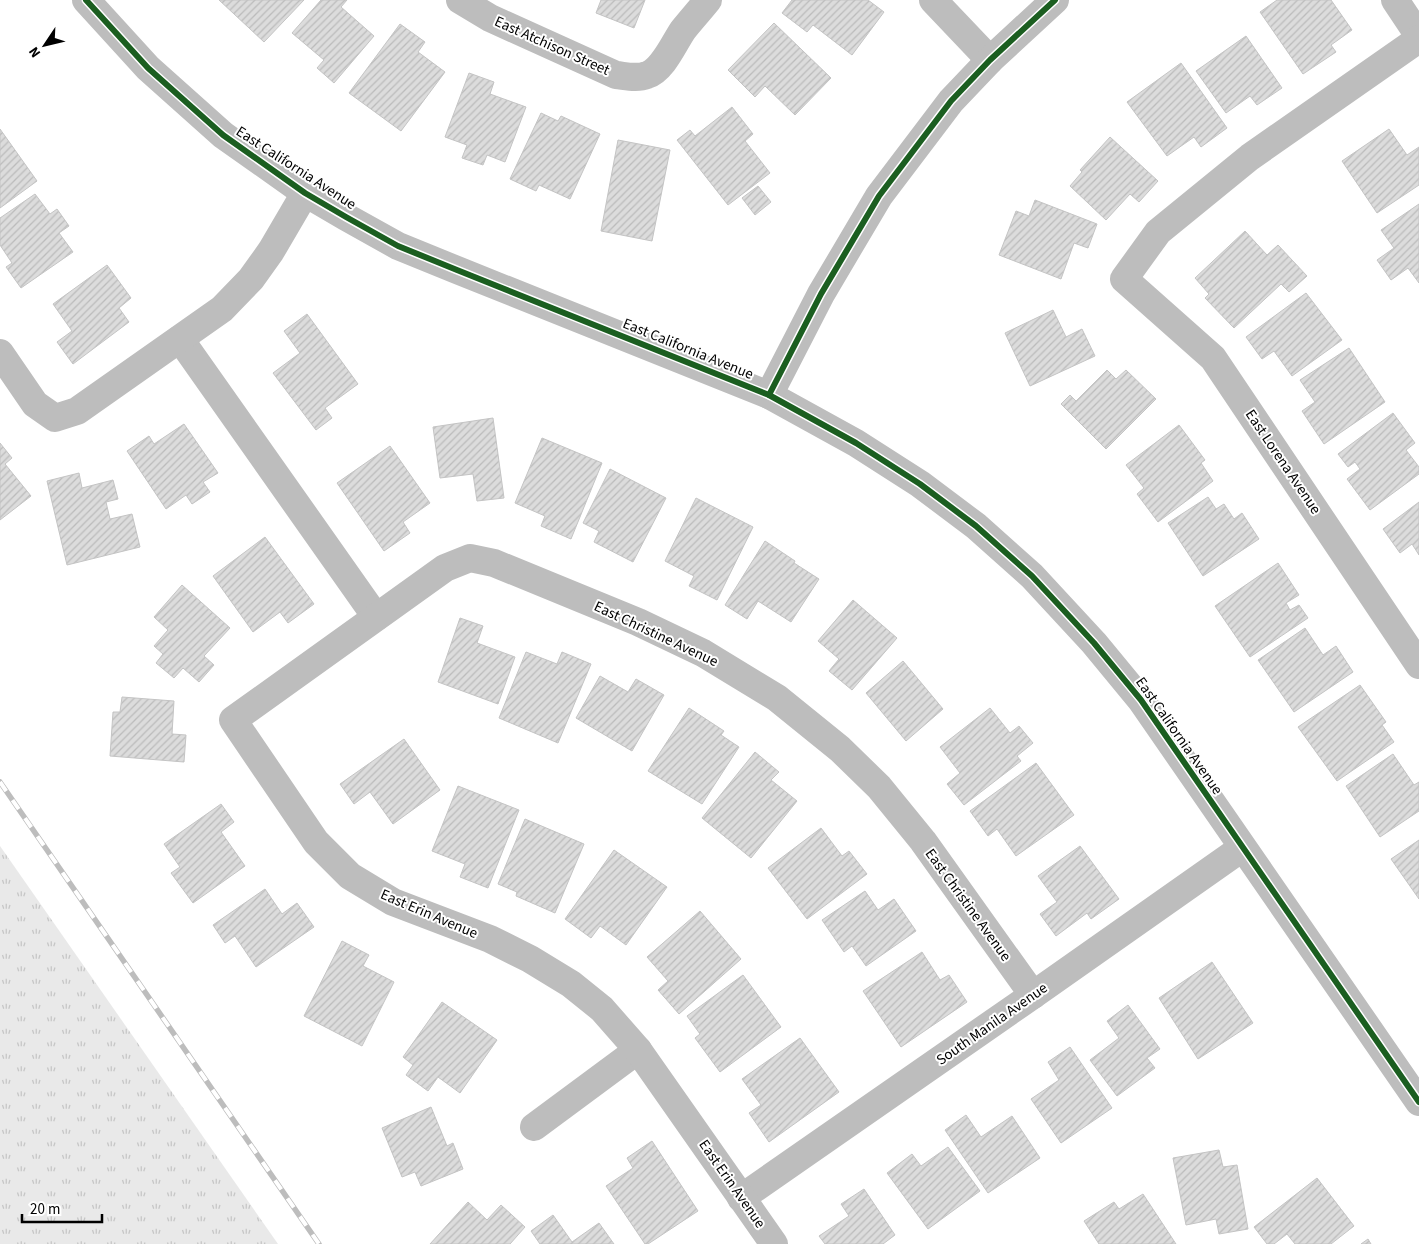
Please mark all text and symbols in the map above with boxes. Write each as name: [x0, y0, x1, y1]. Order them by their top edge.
street label: East Atchison Street: [491, 11, 613, 81]
north arrow: [20, 20, 70, 70]
text: N: [24, 42, 46, 61]
street label: East California Avenue: [232, 121, 360, 215]
street label: East California Avenue: [619, 313, 757, 385]
street label: East Lorena Avenue: [1240, 405, 1326, 519]
street label: East Christine Avenue: [590, 596, 722, 672]
street label: East California Avenue: [1130, 673, 1228, 799]
street label: East Christine Avenue: [920, 844, 1016, 966]
street label: East Erin Avenue: [377, 884, 481, 944]
street label: South Manila Avenue: [932, 978, 1052, 1070]
street label: East Erin Avenue: [694, 1135, 770, 1233]
scale bar: [22, 1192, 102, 1224]
text: 20 m: [30, 1199, 60, 1220]

